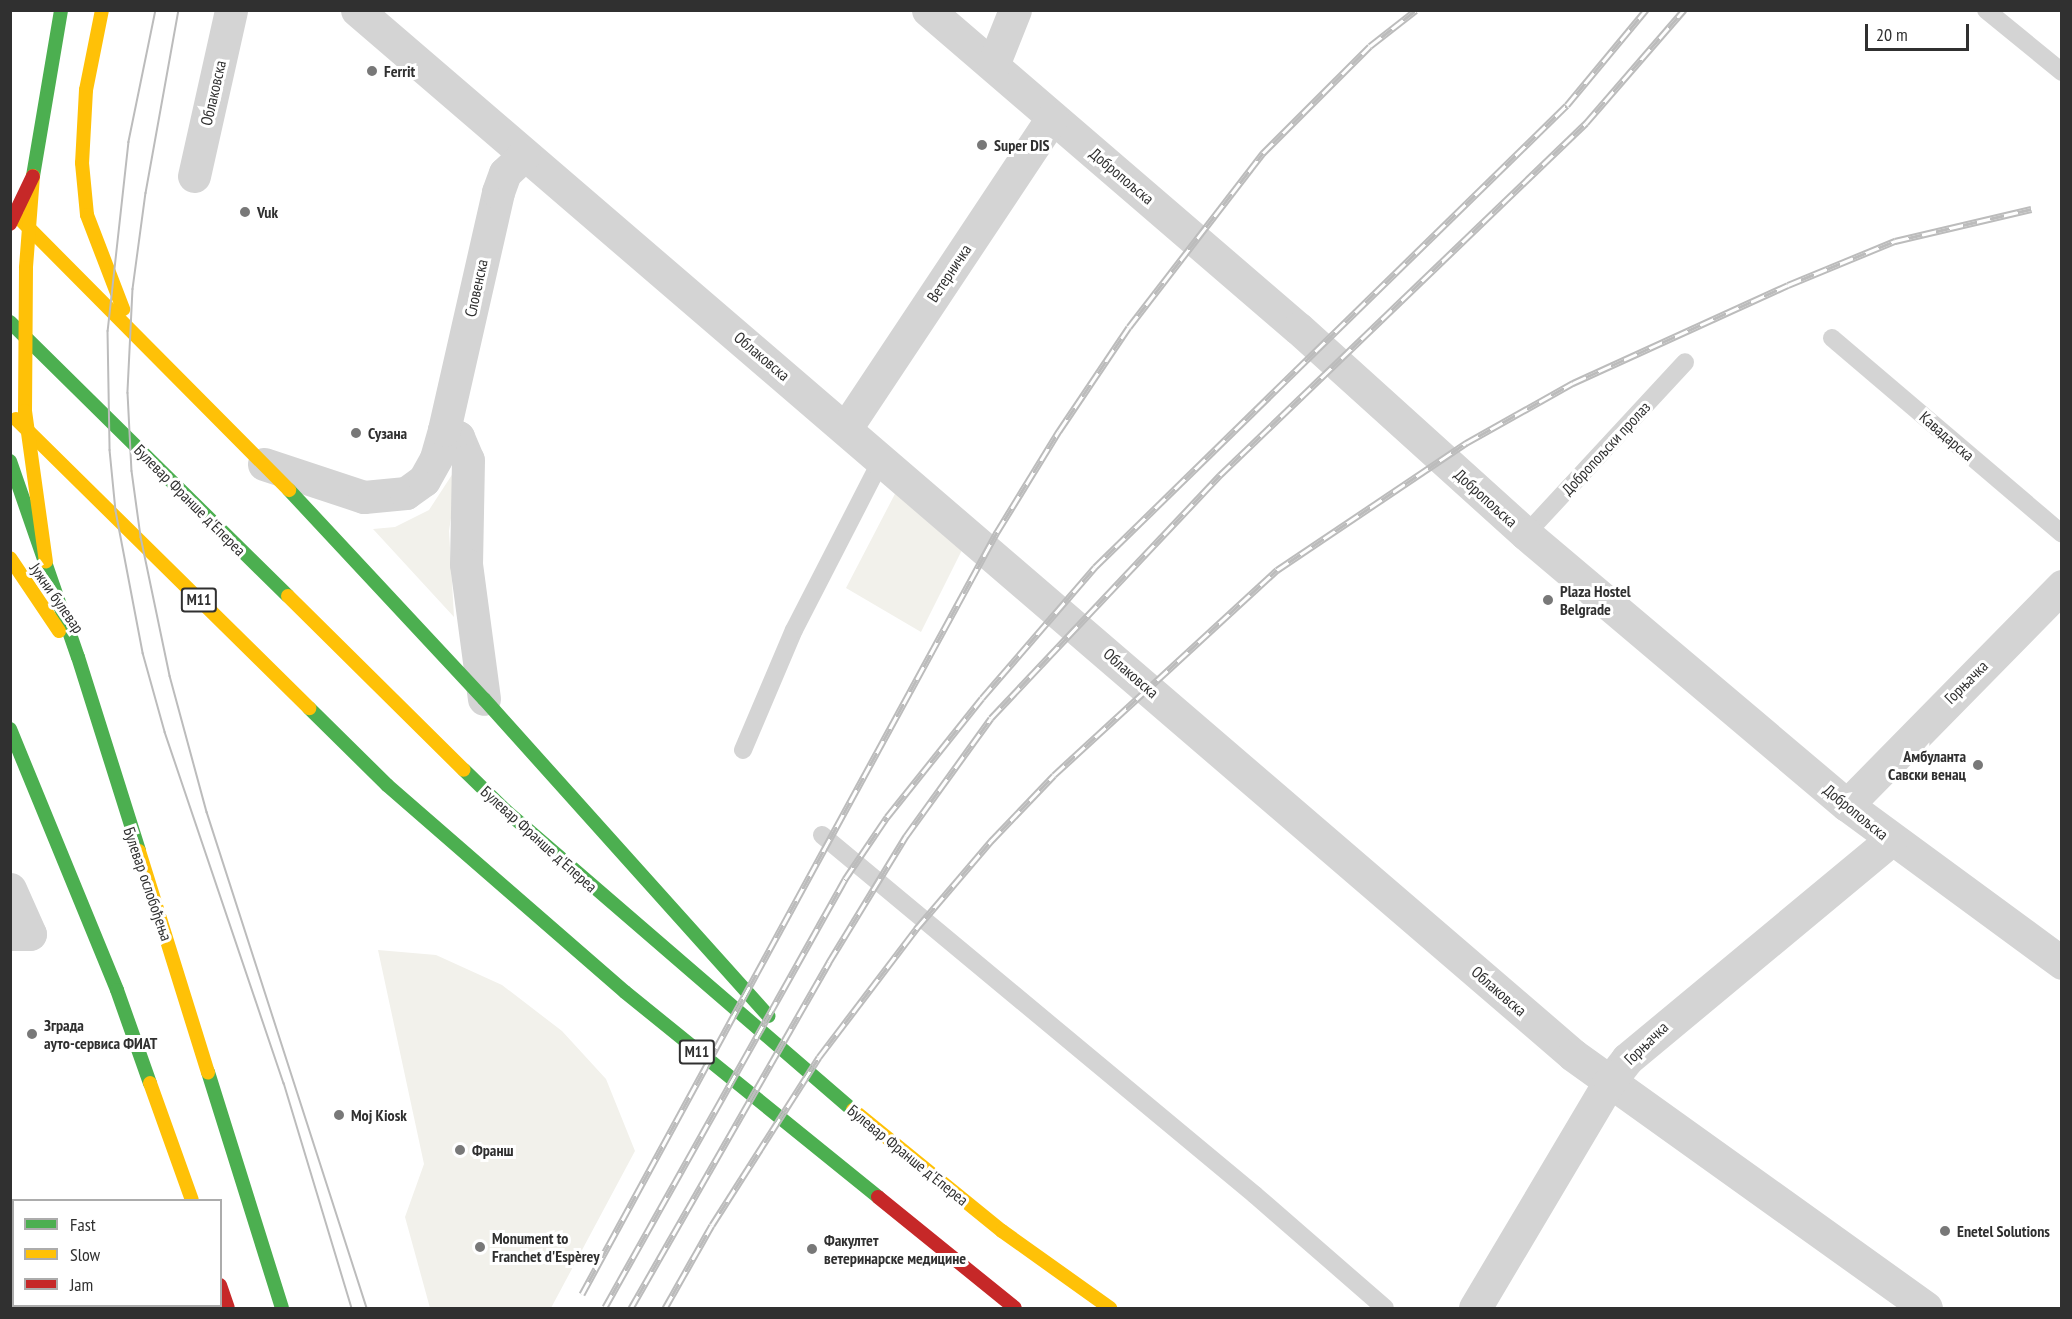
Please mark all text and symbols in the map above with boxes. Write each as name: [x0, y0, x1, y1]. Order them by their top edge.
scale bar: [1868, 12, 1972, 50]
text: 20 m: [1876, 23, 1908, 46]
street label: Облаковска: [196, 59, 230, 127]
place label: Ferrit: [384, 61, 415, 81]
marker: Ferrit: [365, 64, 379, 78]
place label: Super DIS: [994, 135, 1050, 155]
marker: Super DIS: [975, 138, 989, 152]
street label: Добропољска: [1086, 144, 1158, 208]
place label: Vuk: [257, 202, 278, 222]
marker: Vuk: [238, 205, 252, 219]
street label: Ветерничка: [923, 240, 975, 306]
street label: Словенска: [461, 257, 491, 319]
street label: Облаковска: [730, 327, 794, 385]
street label: Добропољски пролаз: [1558, 397, 1654, 499]
street label: Кавадарска: [1916, 407, 1978, 465]
place label: Сузана: [368, 423, 407, 443]
marker: Сузана: [349, 426, 363, 440]
street label: Булевар Франше д'Епереа: [130, 440, 250, 560]
street label: Добропољска: [1451, 465, 1521, 531]
street label: Јужни булевар: [26, 559, 88, 637]
place label: Plaza Hostel Belgrade: [1560, 581, 1631, 619]
road number: M11: [180, 588, 218, 612]
marker: Plaza Hostel Belgrade: [1541, 593, 1555, 607]
street label: Облаковска: [1100, 644, 1162, 702]
street label: Горњачка: [1940, 656, 1992, 708]
place label: Амбуланта Савски венац: [1888, 746, 1966, 784]
marker: Амбуланта Савски венац: [1971, 758, 1985, 772]
street label: Добропољска: [1820, 780, 1892, 844]
street label: Булевар Франше д'Епереа: [477, 782, 601, 896]
street label: Булевар ослобођења: [120, 825, 176, 943]
street label: Облаковска: [1468, 962, 1530, 1020]
place label: Зграда ауто-сервиса ФИАТ: [44, 1015, 157, 1053]
street label: Горњачка: [1620, 1018, 1672, 1068]
marker: Зграда ауто-сервиса ФИАТ: [25, 1027, 39, 1041]
road number: M11: [678, 1040, 716, 1064]
street label: Булевар Франше д'Епереа: [844, 1101, 972, 1209]
place label: Moj Kiosk: [351, 1105, 407, 1125]
marker: Moj Kiosk: [332, 1108, 346, 1122]
place label: Франш: [472, 1140, 514, 1160]
marker: Франш: [453, 1143, 467, 1157]
legend: [12, 1199, 222, 1307]
text: Fast: [70, 1213, 96, 1236]
place label: Enetel Solutions: [1957, 1221, 2050, 1241]
marker: Enetel Solutions: [1938, 1224, 1952, 1238]
place label: Monument to Franchet d'Espèrey: [492, 1228, 600, 1266]
place label: Факултет ветеринарске медицине: [824, 1230, 966, 1268]
marker: Monument to Franchet d'Espèrey: [473, 1240, 487, 1254]
marker: Факултет ветеринарске медицине: [805, 1242, 819, 1256]
text: Slow: [70, 1243, 100, 1266]
text: Jam: [70, 1273, 93, 1296]

